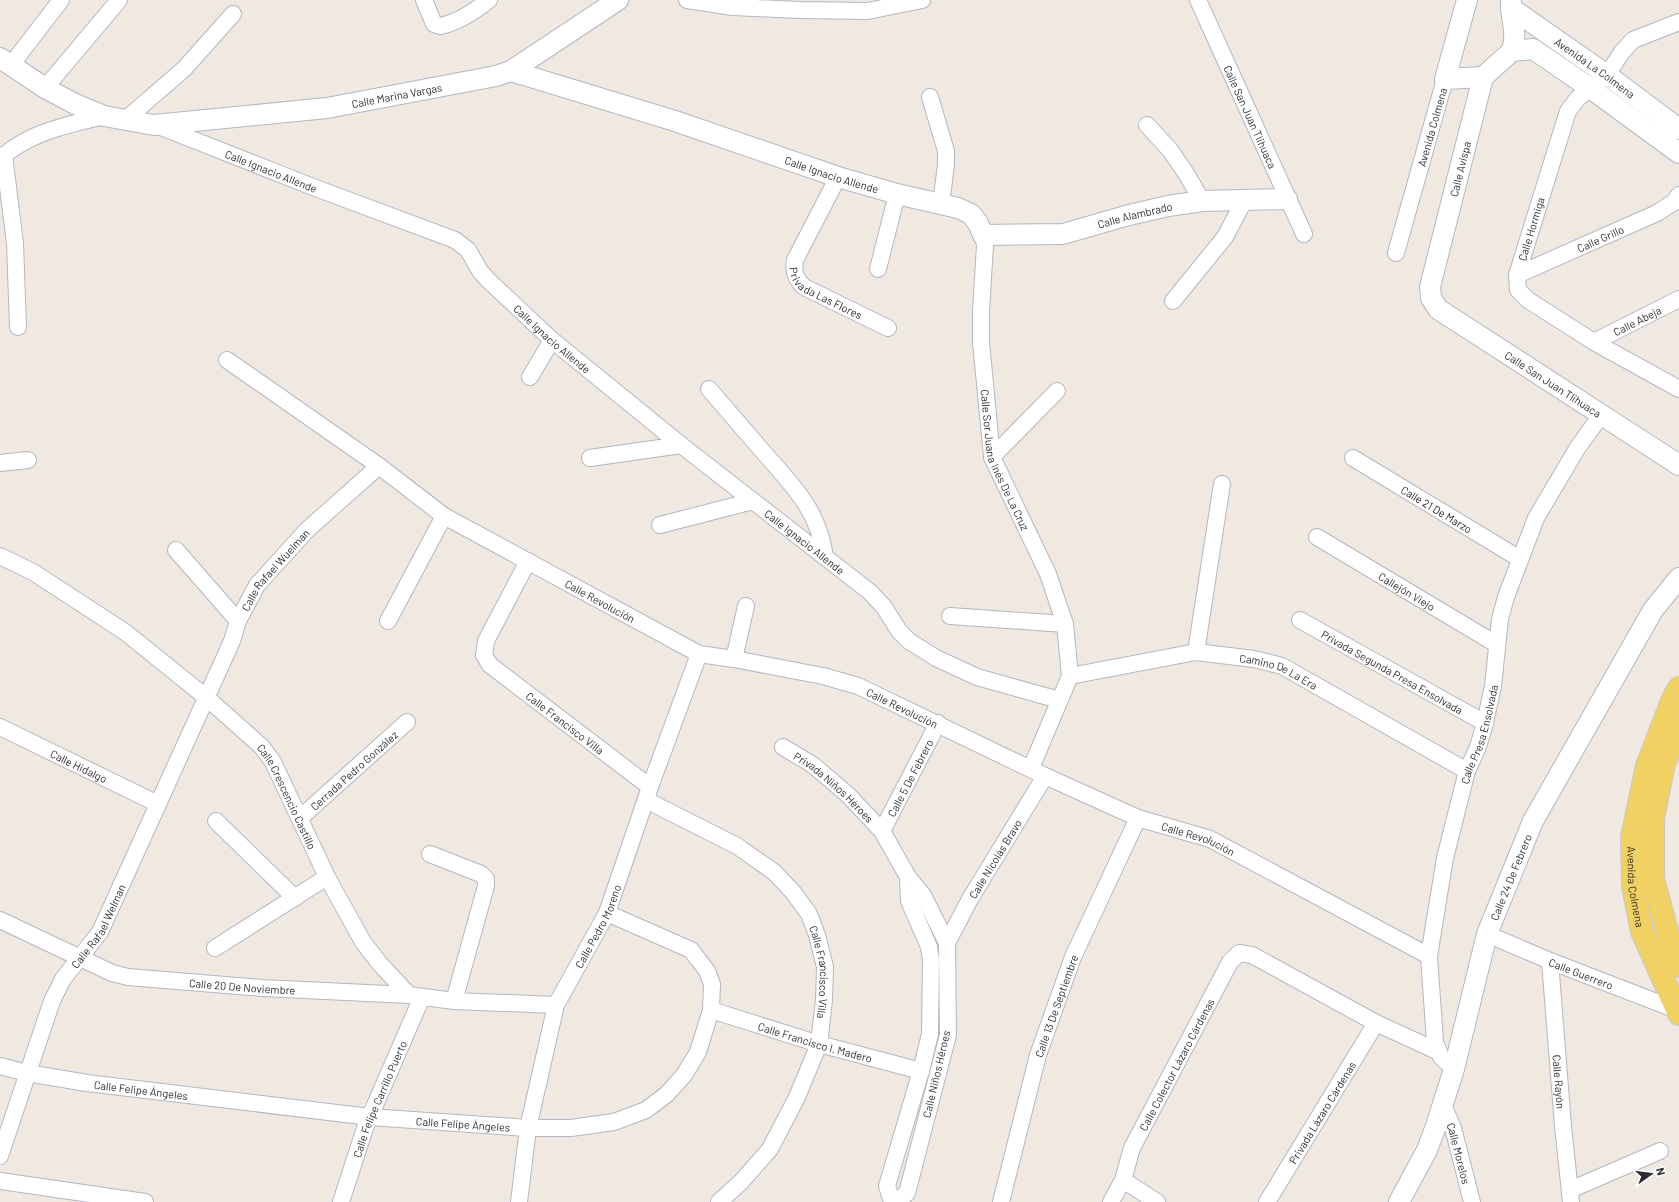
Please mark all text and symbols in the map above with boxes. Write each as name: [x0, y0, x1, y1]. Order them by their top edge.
street label: Avenida La Colmena: [1553, 34, 1638, 100]
street label: Calle San Juan Tlihuaca: [1222, 63, 1280, 170]
street label: Calle Marina Vargas: [350, 80, 443, 110]
street label: Avenida Colmena: [1414, 86, 1449, 168]
street label: Calle Avispa: [1447, 140, 1473, 198]
street label: Calle Ignacio Allende: [223, 147, 319, 195]
street label: Calle Ignacio Allende: [783, 153, 880, 195]
street label: Calle Hormiga: [1515, 196, 1547, 262]
street label: Calle Alambrado: [1096, 199, 1173, 230]
street label: Calle Grillo: [1575, 222, 1626, 254]
street label: Privada Las Flores: [788, 266, 864, 321]
street label: Calle Ignacio Allende: [511, 301, 594, 376]
street label: Calle Abeja: [1611, 303, 1663, 338]
street label: Calle San Juan Tlihuaca: [1503, 348, 1604, 420]
street label: Calle Sor Juana Inés De La Cruz: [979, 389, 1033, 532]
street label: Calle 21 De Marzo: [1399, 482, 1475, 535]
street label: Calle Ignacio Allende: [762, 506, 848, 577]
street label: Calle Rafael Wuelman: [238, 526, 312, 613]
street label: Callejón Viejo: [1376, 569, 1438, 613]
street label: Calle Revolución: [563, 576, 638, 625]
street label: Privada Segunda Presa Ensolvada: [1320, 627, 1466, 716]
street label: Camino De La Era: [1239, 651, 1320, 691]
street label: Calle Presa Ensolvada: [1458, 683, 1500, 785]
street label: Calle Revolución: [865, 685, 940, 730]
street label: Calle Francisco Villa: [524, 689, 607, 756]
street label: Cerrada Pedro González: [307, 727, 400, 812]
street label: Calle 5 De Febrero: [884, 737, 935, 819]
street label: Calle Crescencio Castillo: [255, 741, 319, 851]
street label: Calle Hidalgo: [49, 746, 110, 785]
street label: Privada Niños Héroes: [792, 749, 877, 825]
street label: Calle Nicolás Bravo: [966, 817, 1024, 901]
street label: Calle Revolución: [1160, 819, 1237, 858]
street label: Calle 24 De Febrero: [1487, 832, 1534, 922]
street label: Avenida Colmena: [1626, 846, 1647, 928]
street label: Calle Rafael Welman: [68, 882, 127, 970]
street label: Calle Pedro Moreno: [571, 883, 623, 970]
street label: Calle Francisco Villa: [807, 924, 832, 1020]
street label: Calle 13 De Septiembre: [1031, 952, 1080, 1059]
street label: Calle Guerrero: [1547, 955, 1615, 991]
street label: Calle 20 De Noviembre: [189, 976, 296, 996]
street label: Calle Colector Lázaro Cárdenas: [1136, 996, 1216, 1133]
street label: Calle Francisco I. Madero: [757, 1019, 874, 1064]
street label: Calle Niños Héroes: [920, 1029, 952, 1119]
street label: Calle Felipe Carrillo Puerto: [349, 1039, 409, 1159]
street label: Calle Rayón: [1551, 1054, 1568, 1109]
street label: Privada Lázaro Cárdenas: [1286, 1059, 1358, 1166]
street label: Calle Felipe Ángeles: [93, 1077, 189, 1102]
street label: Calle Felipe Ángeles: [415, 1114, 511, 1133]
street label: Calle Morelos: [1445, 1120, 1474, 1185]
north arrow: [1631, 1154, 1671, 1194]
text: N: [1654, 1166, 1668, 1177]

